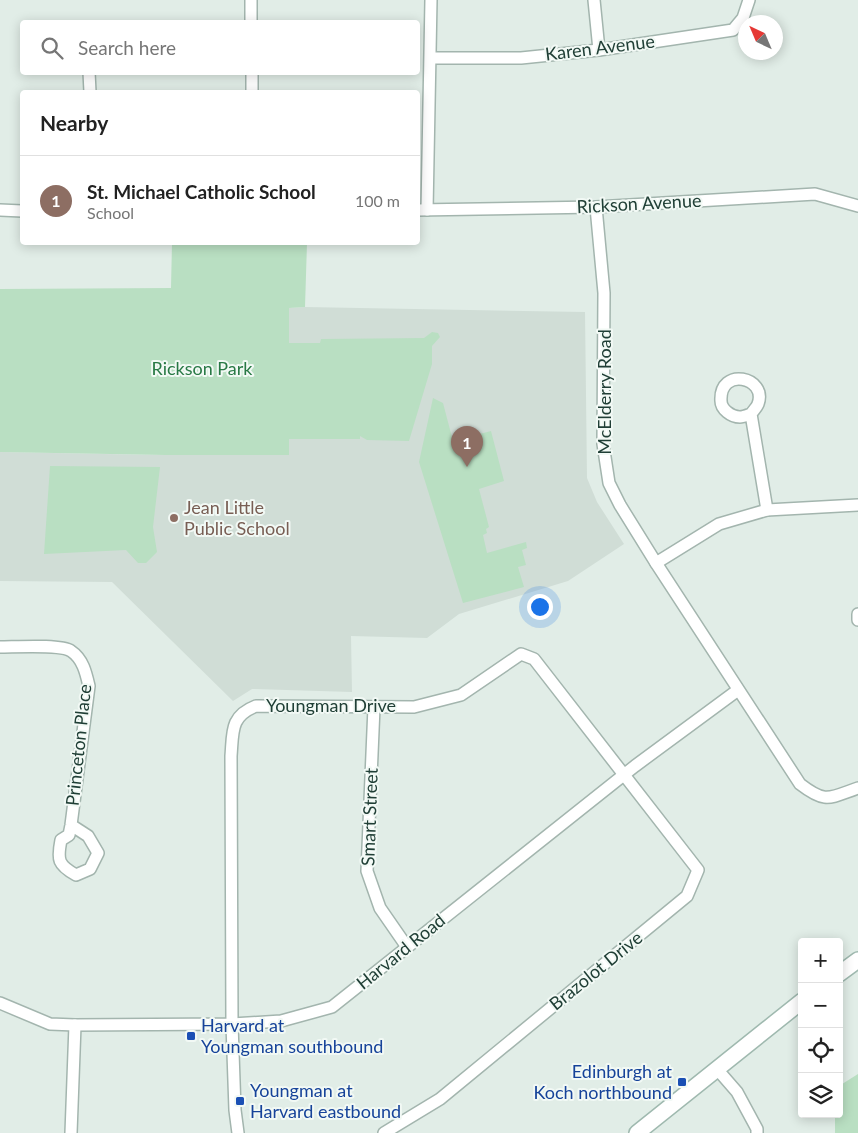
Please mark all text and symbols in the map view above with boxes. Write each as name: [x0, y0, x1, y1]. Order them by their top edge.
north arrow: [738, 15, 783, 60]
search box: [20, 20, 420, 75]
street label: Karen Avenue: [544, 29, 656, 65]
icon: search: [38, 34, 66, 62]
text: Search here: [78, 36, 176, 59]
text: Nearby: [40, 110, 108, 135]
text: St. Michael Catholic School: [87, 180, 316, 203]
street label: Rickson Avenue: [576, 189, 702, 217]
text: 1: [51, 191, 61, 210]
text: 100 m: [355, 191, 400, 210]
text: School: [87, 203, 134, 222]
street label: McElderry Road: [593, 329, 615, 455]
park label: Rickson Park: [151, 357, 253, 379]
pin: 1: [451, 426, 483, 467]
place label: Jean Little Public School: [184, 496, 290, 539]
marker: Jean Little Public School: [168, 512, 180, 524]
your location: [527, 594, 553, 620]
street label: Princeton Place: [61, 683, 95, 807]
street label: Youngman Drive: [266, 694, 396, 716]
street label: Smart Street: [356, 767, 382, 866]
street label: Harvard Road: [352, 909, 449, 994]
street label: Brazolot Drive: [544, 926, 646, 1014]
map controls: [798, 938, 843, 1118]
button: +: [798, 938, 843, 983]
button: −: [798, 983, 843, 1028]
place label: Harvard at Youngman southbound: [201, 1014, 383, 1057]
button: locate: [798, 1028, 843, 1073]
marker: Harvard at Youngman southbound: [185, 1030, 197, 1042]
place label: Edinburgh at Koch northbound: [534, 1060, 673, 1103]
button: layers: [798, 1073, 843, 1118]
marker: Edinburgh at Koch northbound: [676, 1076, 688, 1088]
place label: Youngman at Harvard eastbound: [250, 1079, 401, 1122]
marker: Youngman at Harvard eastbound: [234, 1095, 246, 1107]

